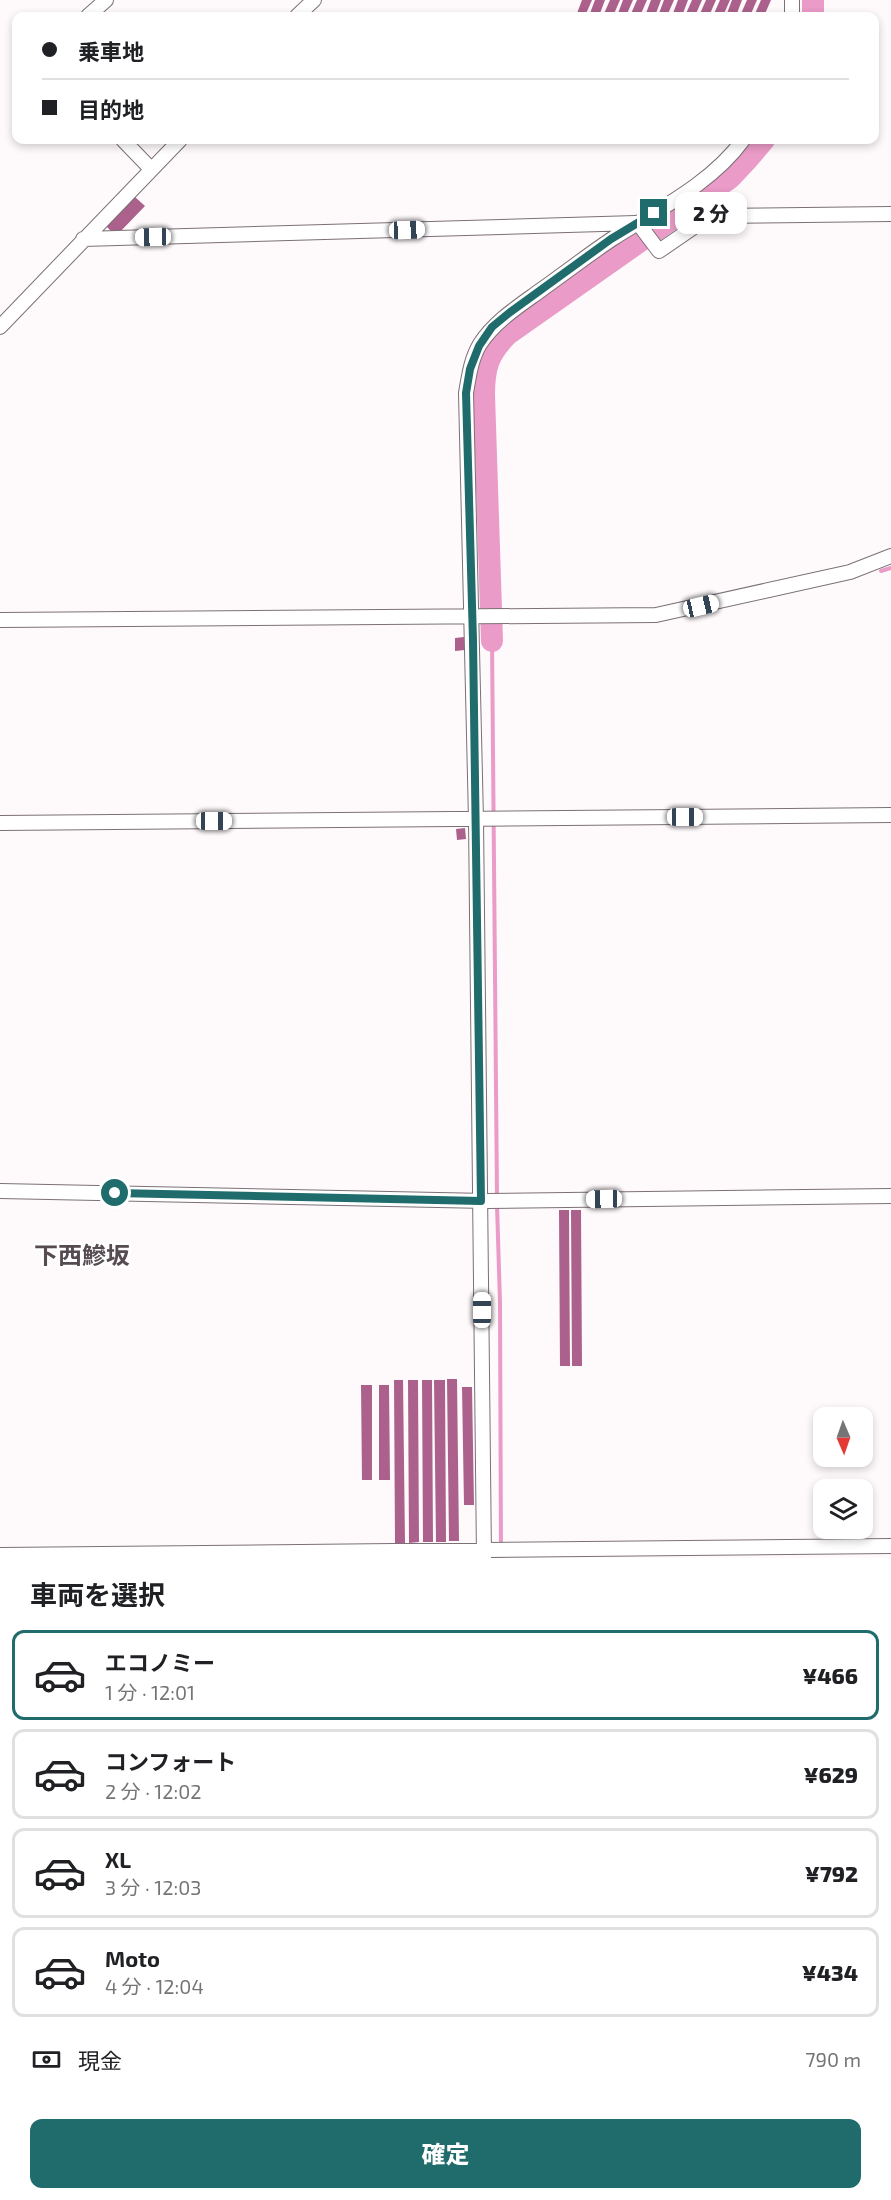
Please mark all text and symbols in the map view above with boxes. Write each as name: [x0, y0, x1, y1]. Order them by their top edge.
text: 乗車地: [78, 38, 144, 64]
text: 目的地: [78, 96, 144, 122]
callout: 2 分: [675, 192, 747, 234]
route end: [640, 199, 667, 226]
text: 2 分: [693, 201, 729, 225]
car: [389, 220, 425, 240]
car: [135, 228, 171, 246]
car: [681, 593, 721, 619]
car: [667, 808, 703, 826]
car: [196, 812, 232, 830]
route start: [101, 1179, 128, 1206]
car: [586, 1190, 622, 1208]
district label: 下西鰺坂: [34, 1240, 130, 1269]
car: [473, 1292, 491, 1328]
north arrow: [813, 1407, 873, 1467]
map controls: [813, 1407, 873, 1539]
button: layers: [813, 1479, 873, 1539]
text: 車両を選択: [30, 1578, 165, 1610]
icon: car: [33, 1648, 87, 1702]
text: エコノミー: [105, 1649, 215, 1675]
text: ¥466: [802, 1662, 858, 1688]
text: 1 分 · 12:01: [105, 1680, 195, 1704]
icon: car: [33, 1747, 87, 1801]
text: コンフォート: [105, 1748, 236, 1774]
text: ¥629: [803, 1761, 858, 1787]
text: 2 分 · 12:02: [105, 1779, 202, 1803]
icon: car: [33, 1846, 87, 1900]
text: XL: [105, 1846, 131, 1872]
text: ¥792: [805, 1860, 858, 1886]
text: 3 分 · 12:03: [105, 1875, 201, 1899]
icon: car: [33, 1945, 87, 1999]
text: Moto: [105, 1945, 160, 1971]
text: ¥434: [802, 1959, 858, 1985]
text: 4 分 · 12:04: [105, 1974, 204, 1998]
icon: cash: [30, 2043, 63, 2076]
text: 現金: [78, 2047, 122, 2073]
text: 790 m: [805, 2047, 861, 2071]
button: 確定: [30, 2119, 861, 2188]

